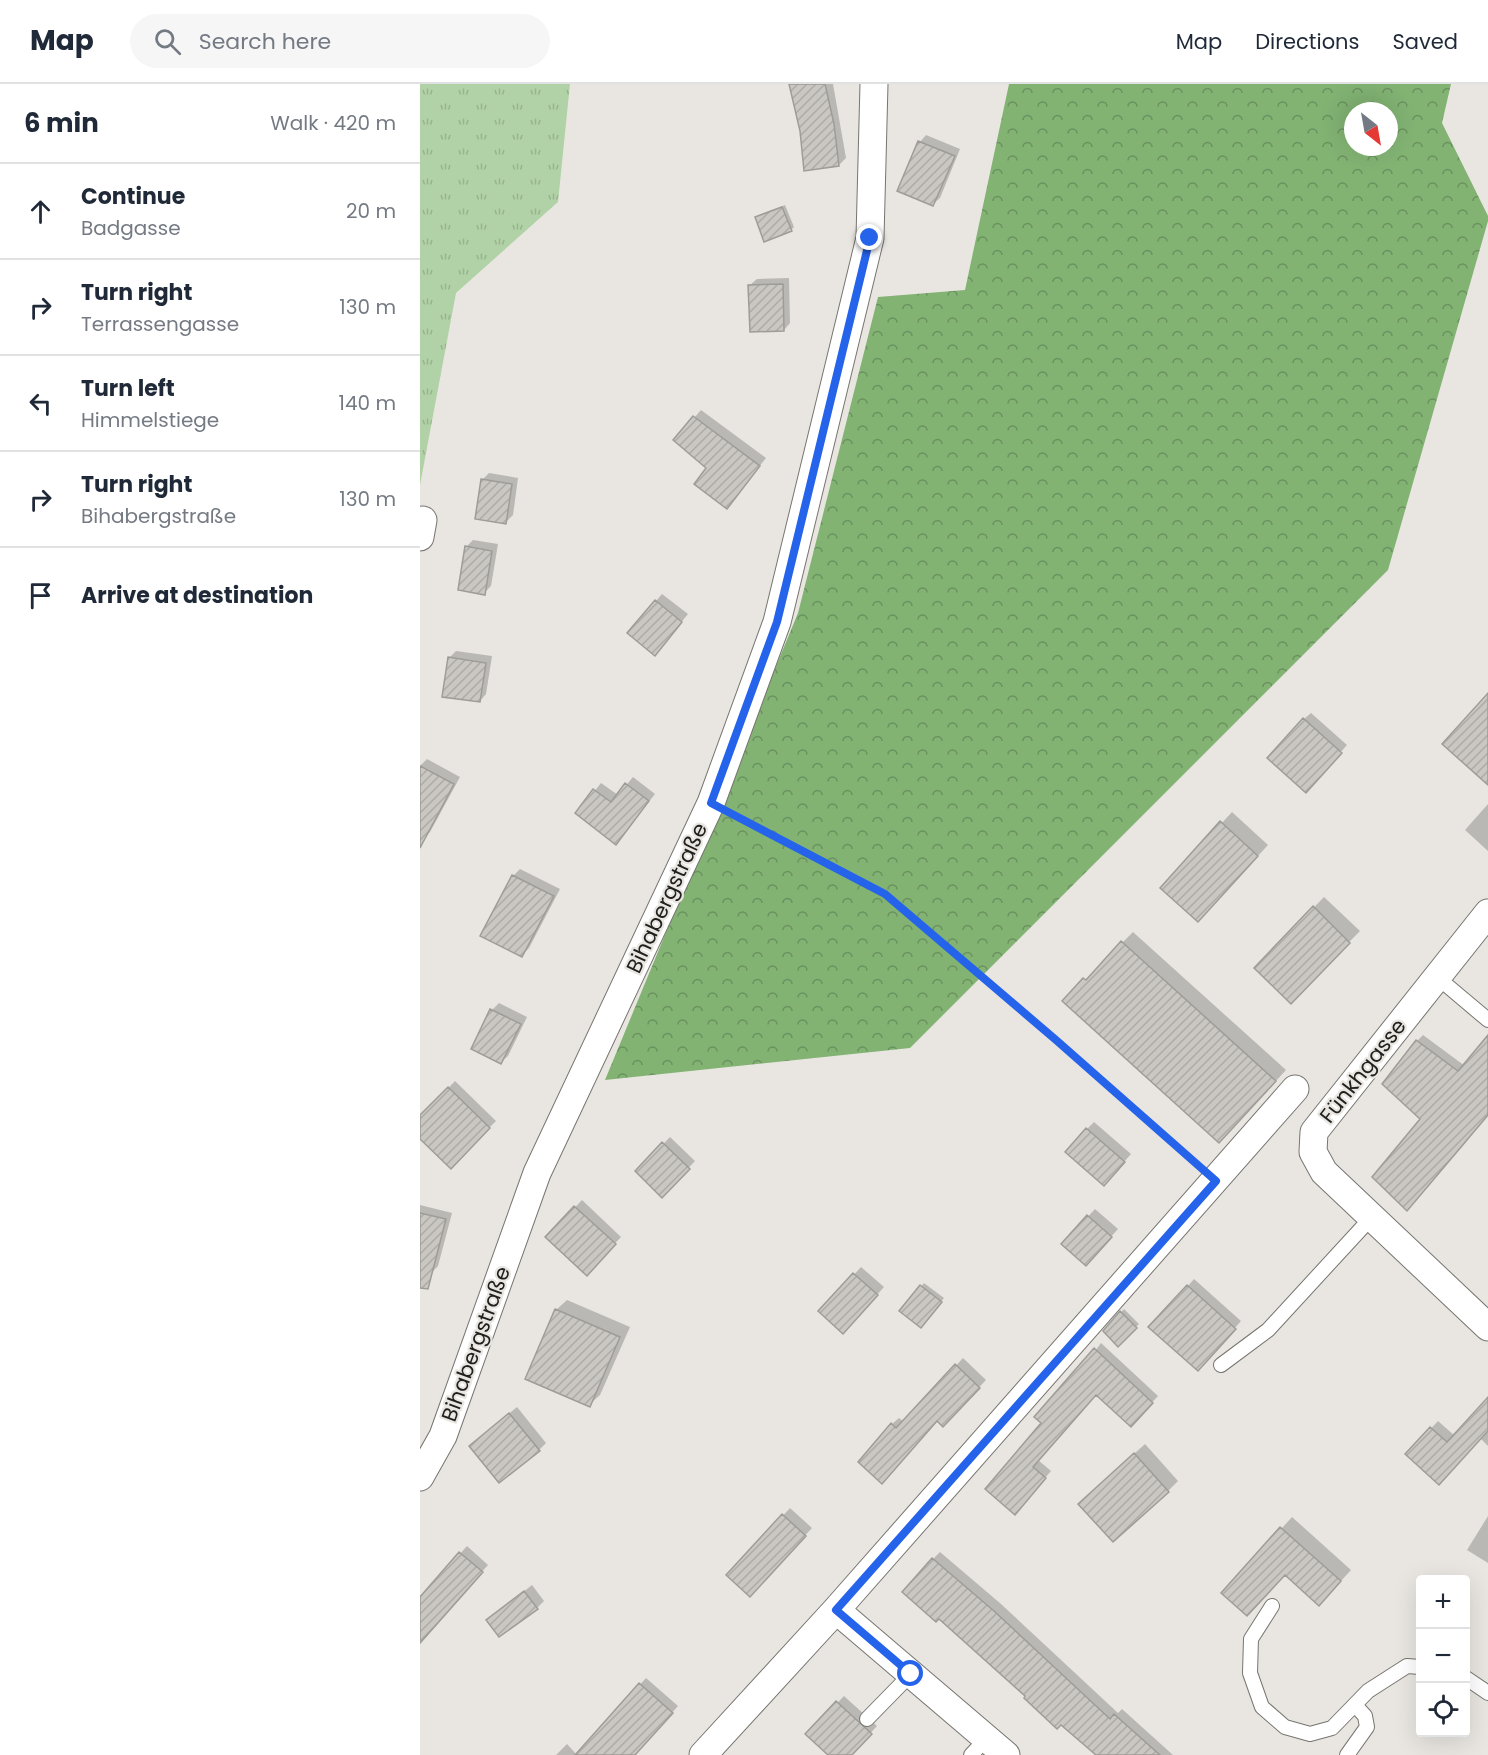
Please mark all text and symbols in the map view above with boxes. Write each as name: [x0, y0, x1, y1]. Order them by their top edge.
search box: [130, 14, 550, 68]
text: Map: [30, 21, 94, 60]
icon: search: [151, 25, 184, 58]
text: Search here: [199, 26, 331, 57]
text: Map: [1176, 27, 1222, 56]
text: Directions: [1255, 27, 1359, 56]
text: Saved: [1392, 27, 1458, 56]
north arrow: [1344, 102, 1398, 156]
text: 6 min: [24, 105, 99, 141]
text: Walk · 420 m: [270, 109, 396, 137]
text: Continue: [81, 181, 185, 212]
icon: ahead: [24, 195, 57, 228]
text: 20 m: [346, 197, 396, 225]
text: Badgasse: [81, 214, 181, 242]
route end: [856, 224, 882, 250]
text: Turn right: [81, 277, 192, 308]
icon: right: [24, 291, 57, 324]
text: 130 m: [339, 293, 396, 321]
text: Terrassengasse: [81, 310, 239, 338]
text: Turn left: [81, 373, 175, 404]
icon: left: [24, 387, 57, 420]
text: 140 m: [339, 389, 396, 417]
text: Himmelstiege: [81, 406, 219, 434]
text: Turn right: [81, 469, 192, 500]
icon: right: [24, 483, 57, 516]
text: 130 m: [339, 485, 396, 513]
text: Bihabergstraße: [81, 502, 236, 530]
icon: arrive: [24, 579, 57, 612]
text: Arrive at destination: [81, 580, 313, 611]
street label: Bihabergstraße: [619, 818, 714, 978]
street label: Fünkhgasse: [1313, 1012, 1413, 1129]
street label: Bihabergstraße: [434, 1262, 517, 1425]
map controls: [1416, 1575, 1470, 1737]
button: +: [1416, 1575, 1470, 1629]
button: −: [1416, 1629, 1470, 1683]
route start: [897, 1660, 923, 1686]
button: locate: [1416, 1683, 1470, 1737]

